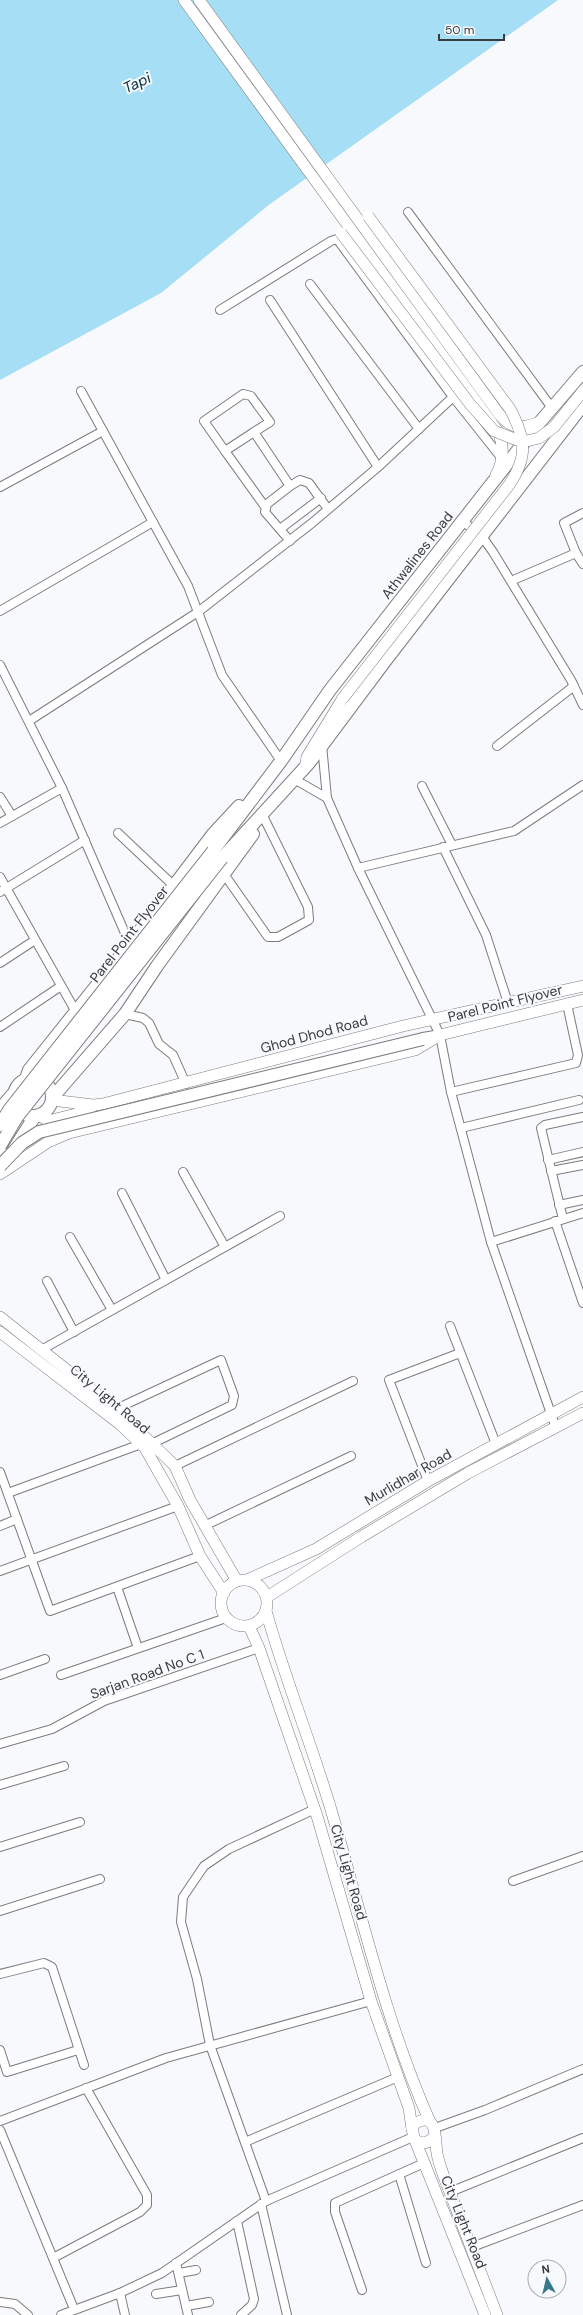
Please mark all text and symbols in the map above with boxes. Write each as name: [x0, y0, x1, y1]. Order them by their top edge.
scale bar: [439, 16, 504, 42]
text: 50 m: [445, 22, 474, 38]
water label: Tapi: [120, 68, 155, 98]
street label: Athwalines Road: [377, 508, 457, 602]
street label: Parel Point Flyover: [86, 882, 172, 986]
street label: Parel Point Flyover: [446, 980, 564, 1026]
street label: Ghod Dhod Road: [258, 1011, 370, 1057]
street label: City Light Road: [66, 1360, 154, 1438]
street label: Murlidhar Road: [361, 1445, 455, 1509]
street label: Sarjan Road No C 1: [88, 1645, 206, 1703]
street label: City Light Road: [327, 1822, 371, 1922]
street label: City Light Road: [437, 2173, 491, 2271]
north arrow: [527, 2259, 567, 2299]
text: N: [541, 2262, 551, 2277]

